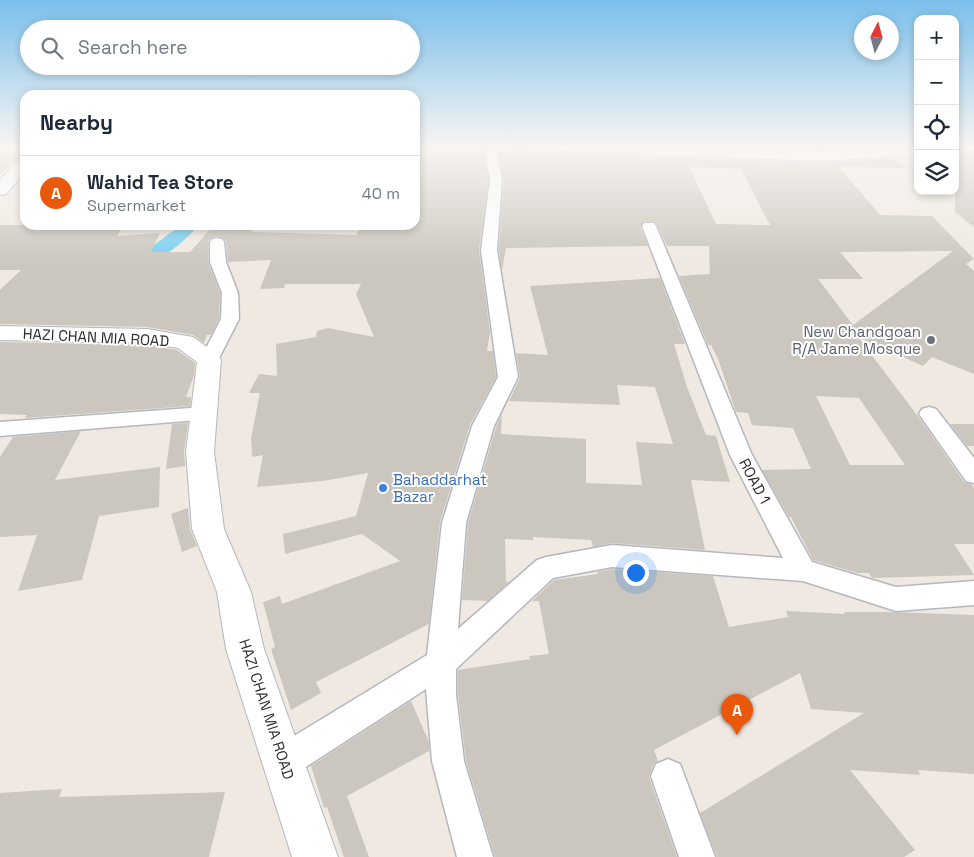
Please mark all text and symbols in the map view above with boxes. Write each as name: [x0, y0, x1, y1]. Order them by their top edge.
north arrow: [854, 15, 899, 60]
map controls: [914, 15, 959, 195]
button: +: [914, 15, 959, 60]
search box: [20, 20, 420, 75]
icon: search: [38, 34, 66, 62]
text: Search here: [78, 35, 188, 60]
button: −: [914, 60, 959, 105]
button: locate: [914, 105, 959, 150]
text: Nearby: [40, 109, 113, 136]
button: layers: [914, 150, 959, 195]
text: Wahid Tea Store: [87, 170, 234, 195]
text: A: [51, 183, 61, 204]
text: 40 m: [362, 183, 400, 204]
text: Supermarket: [87, 195, 186, 216]
place label: New Chandgoan R/A Jame Mosque: [792, 322, 921, 358]
street label: HAZI CHAN MIA ROAD: [22, 324, 170, 350]
marker: New Chandgoan R/A Jame Mosque: [925, 334, 937, 346]
street label: ROAD 1: [735, 455, 775, 507]
place label: Bahaddarhat Bazar: [393, 470, 487, 506]
marker: Bahaddarhat Bazar: [377, 482, 389, 494]
your location: [623, 560, 649, 586]
street label: HAZI CHAN MIA ROAD: [235, 636, 299, 782]
pin: A: [721, 694, 753, 735]

